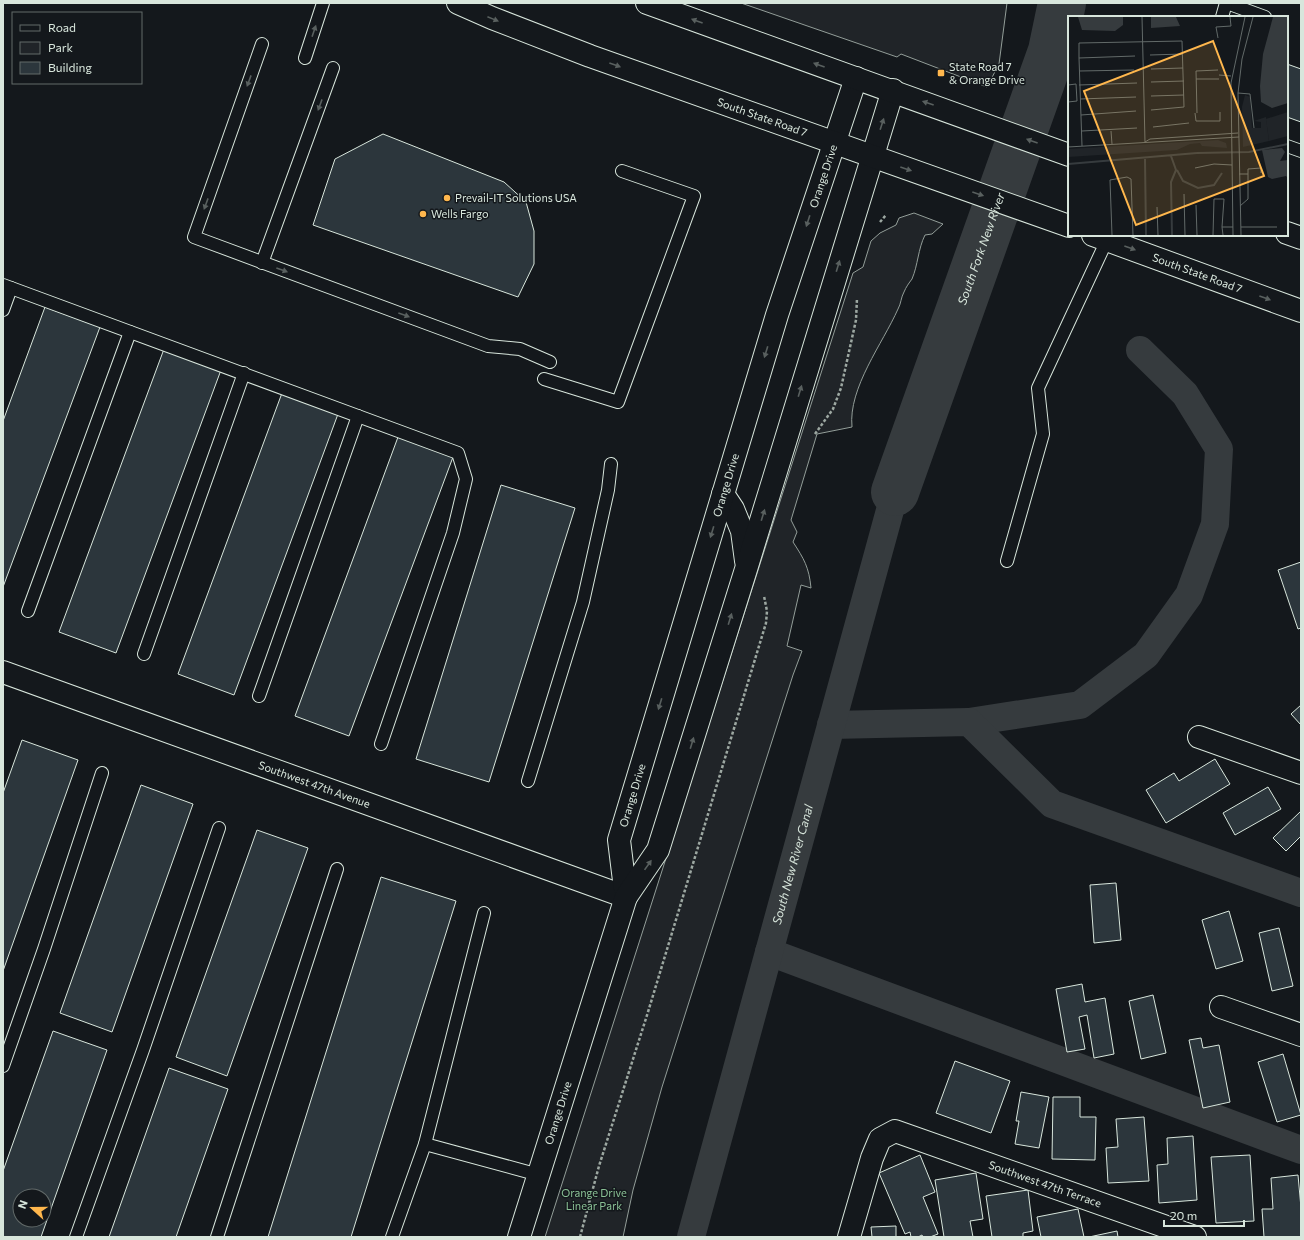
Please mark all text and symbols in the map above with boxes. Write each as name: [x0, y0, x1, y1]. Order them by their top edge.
legend: [12, 12, 142, 84]
one-way arrow: [488, 16, 499, 22]
inset map: [1068, 16, 1288, 236]
one-way arrow: [691, 17, 703, 23]
text: Road: [48, 20, 76, 34]
one-way arrow: [311, 24, 317, 36]
text: Park: [48, 40, 74, 54]
text: Building: [48, 60, 92, 74]
place label: State Road 7 & Orange Drive: [949, 60, 1025, 86]
one-way arrow: [813, 61, 825, 67]
one-way arrow: [609, 63, 621, 69]
marker: State Road 7 & Orange Drive: [936, 68, 946, 78]
one-way arrow: [246, 76, 252, 88]
street label: South State Road 7: [716, 95, 809, 139]
one-way arrow: [317, 99, 323, 111]
one-way arrow: [922, 100, 934, 106]
one-way arrow: [879, 117, 885, 129]
one-way arrow: [1026, 138, 1038, 144]
street label: Orange Drive: [806, 143, 839, 209]
one-way arrow: [901, 166, 913, 172]
water label: South Fork New River: [954, 190, 1007, 307]
place label: Prevail-IT Solutions USA: [455, 191, 577, 204]
one-way arrow: [972, 191, 984, 197]
marker: Prevail-IT Solutions USA: [442, 193, 452, 203]
one-way arrow: [202, 198, 208, 210]
place label: Wells Fargo: [431, 207, 489, 220]
marker: Wells Fargo: [418, 209, 428, 219]
one-way arrow: [805, 215, 811, 227]
one-way arrow: [1124, 246, 1136, 252]
street label: South State Road 7: [1151, 250, 1244, 295]
one-way arrow: [835, 260, 841, 272]
one-way arrow: [277, 268, 289, 274]
one-way arrow: [1260, 295, 1272, 301]
one-way arrow: [399, 313, 411, 319]
one-way arrow: [763, 346, 769, 358]
one-way arrow: [797, 384, 803, 396]
street label: Orange Drive: [710, 451, 741, 518]
one-way arrow: [760, 509, 766, 521]
one-way arrow: [709, 526, 715, 538]
one-way arrow: [728, 613, 734, 625]
one-way arrow: [657, 699, 663, 711]
one-way arrow: [689, 737, 695, 749]
street label: Southwest 47th Avenue: [257, 758, 372, 810]
street label: Orange Drive: [616, 762, 648, 829]
water label: South New River Canal: [769, 802, 815, 926]
one-way arrow: [644, 859, 652, 870]
street label: Orange Drive: [541, 1079, 574, 1146]
street label: Southwest 47th Terrace: [987, 1158, 1104, 1210]
park label: Orange Drive Linear Park: [561, 1186, 627, 1212]
north arrow: [12, 1188, 52, 1228]
text: N: [15, 1198, 30, 1210]
scale bar: [1164, 1202, 1244, 1228]
text: 20 m: [1170, 1208, 1197, 1222]

